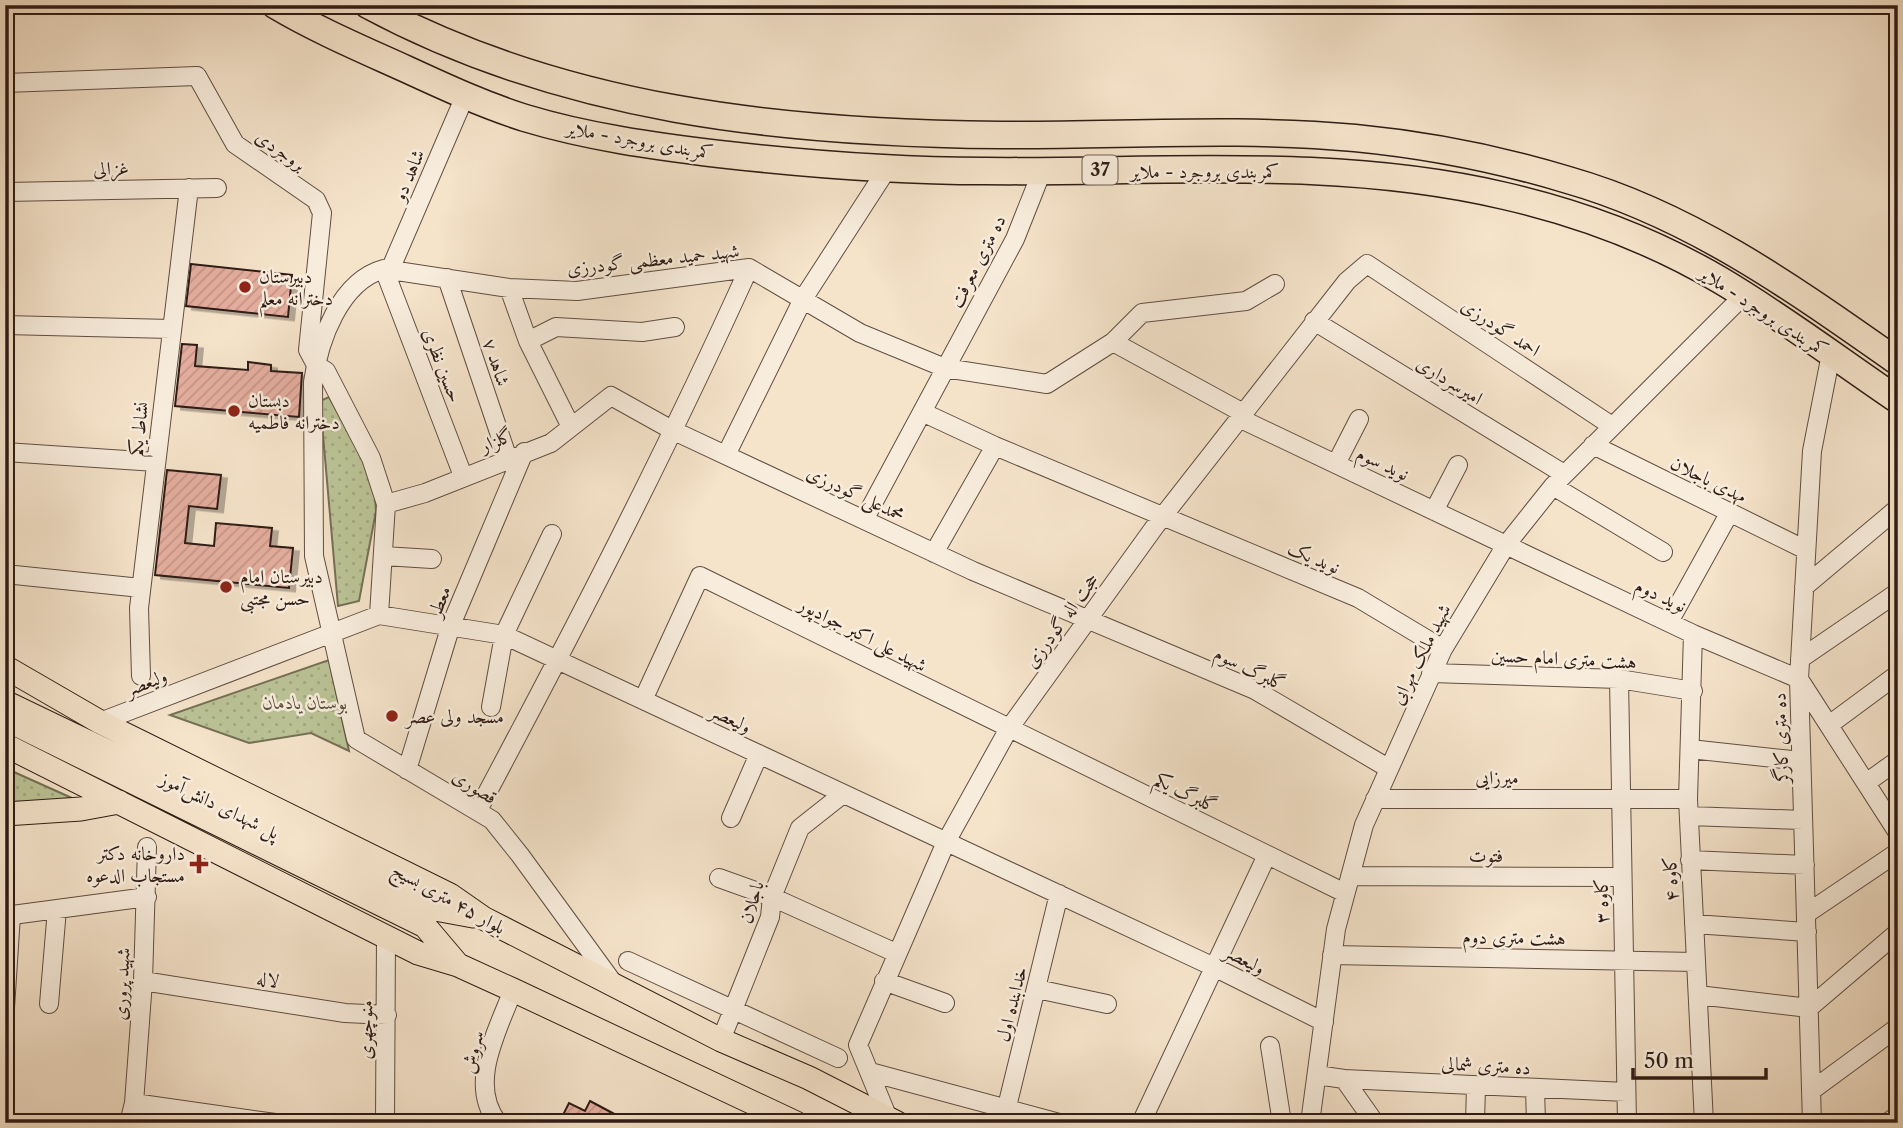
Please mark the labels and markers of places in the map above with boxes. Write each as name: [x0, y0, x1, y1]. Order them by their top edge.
place label: دبیرستان دخترانه معلم: [259, 265, 333, 318]
marker: دبیرستان دخترانه معلم: [237, 279, 253, 295]
place label: دبستان دخترانه فاطمیه: [248, 389, 340, 434]
marker: دبستان دخترانه فاطمیه: [226, 403, 242, 419]
place label: دبیرستان امام حسن مجتبی: [240, 565, 323, 614]
marker: دبیرستان امام حسن مجتبی: [218, 579, 234, 595]
place label: مسجد ولی عصر: [404, 705, 504, 729]
marker: مسجد ولی عصر: [384, 708, 400, 724]
place label: داروخانه دکتر مستجاب الدعوه: [86, 842, 185, 888]
marker: داروخانه دکتر مستجاب الدعوه: [191, 856, 207, 872]

